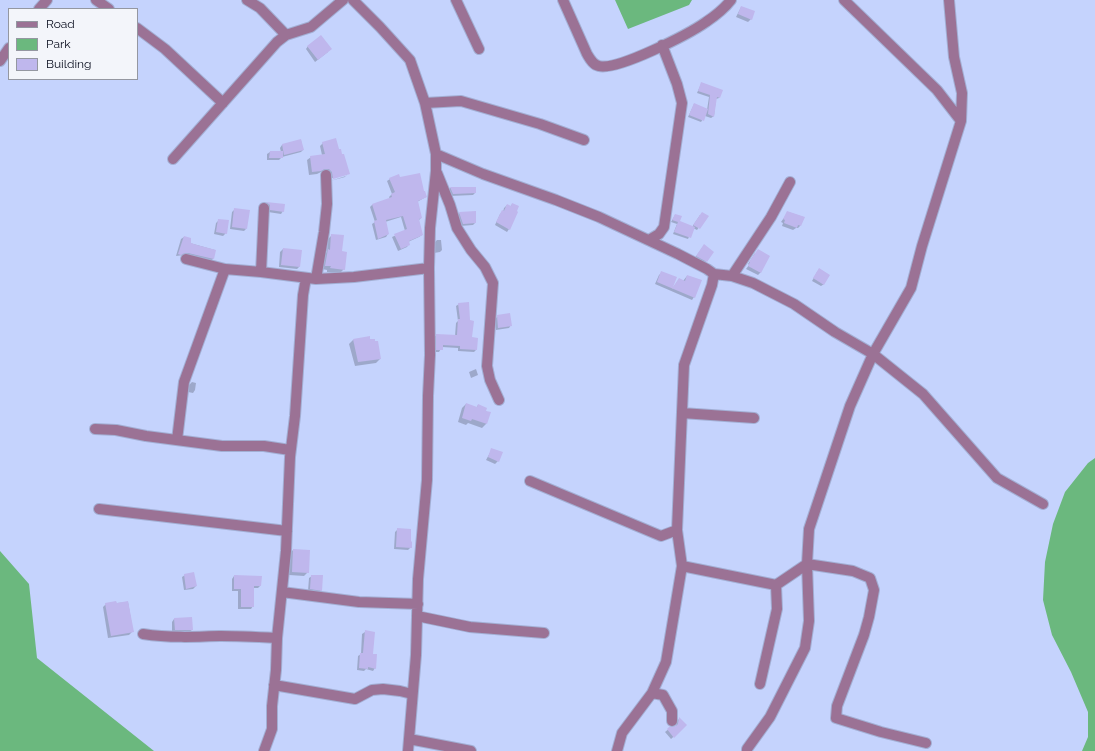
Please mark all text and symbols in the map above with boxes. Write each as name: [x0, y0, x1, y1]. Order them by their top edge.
legend: [8, 8, 138, 80]
text: Road: [46, 17, 75, 31]
text: Park: [46, 37, 71, 51]
text: Building: [46, 57, 92, 71]

